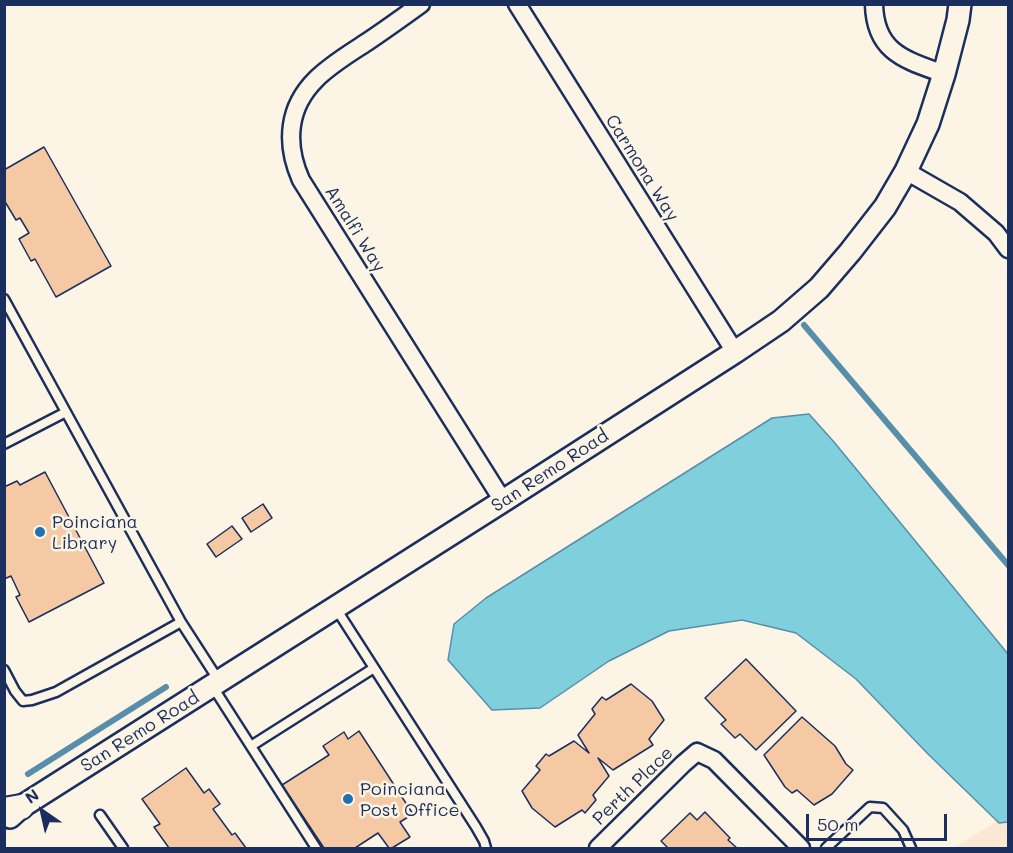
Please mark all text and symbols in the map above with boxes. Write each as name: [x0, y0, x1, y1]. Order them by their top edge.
street label: Carmona Way: [601, 111, 683, 225]
street label: Amalfi Way: [320, 182, 390, 276]
street label: San Remo Road: [487, 425, 613, 517]
place label: Poinciana Library: [52, 511, 138, 554]
marker: Poinciana Library: [33, 525, 47, 539]
street label: San Remo Road: [77, 687, 203, 777]
street label: Perth Place: [588, 742, 678, 830]
place label: Poinciana Post Office: [360, 778, 460, 820]
north arrow: [12, 781, 72, 841]
text: N: [21, 784, 43, 808]
marker: Poinciana Post Office: [341, 792, 355, 806]
scale bar: [809, 802, 950, 840]
text: 50 m: [817, 812, 859, 836]

